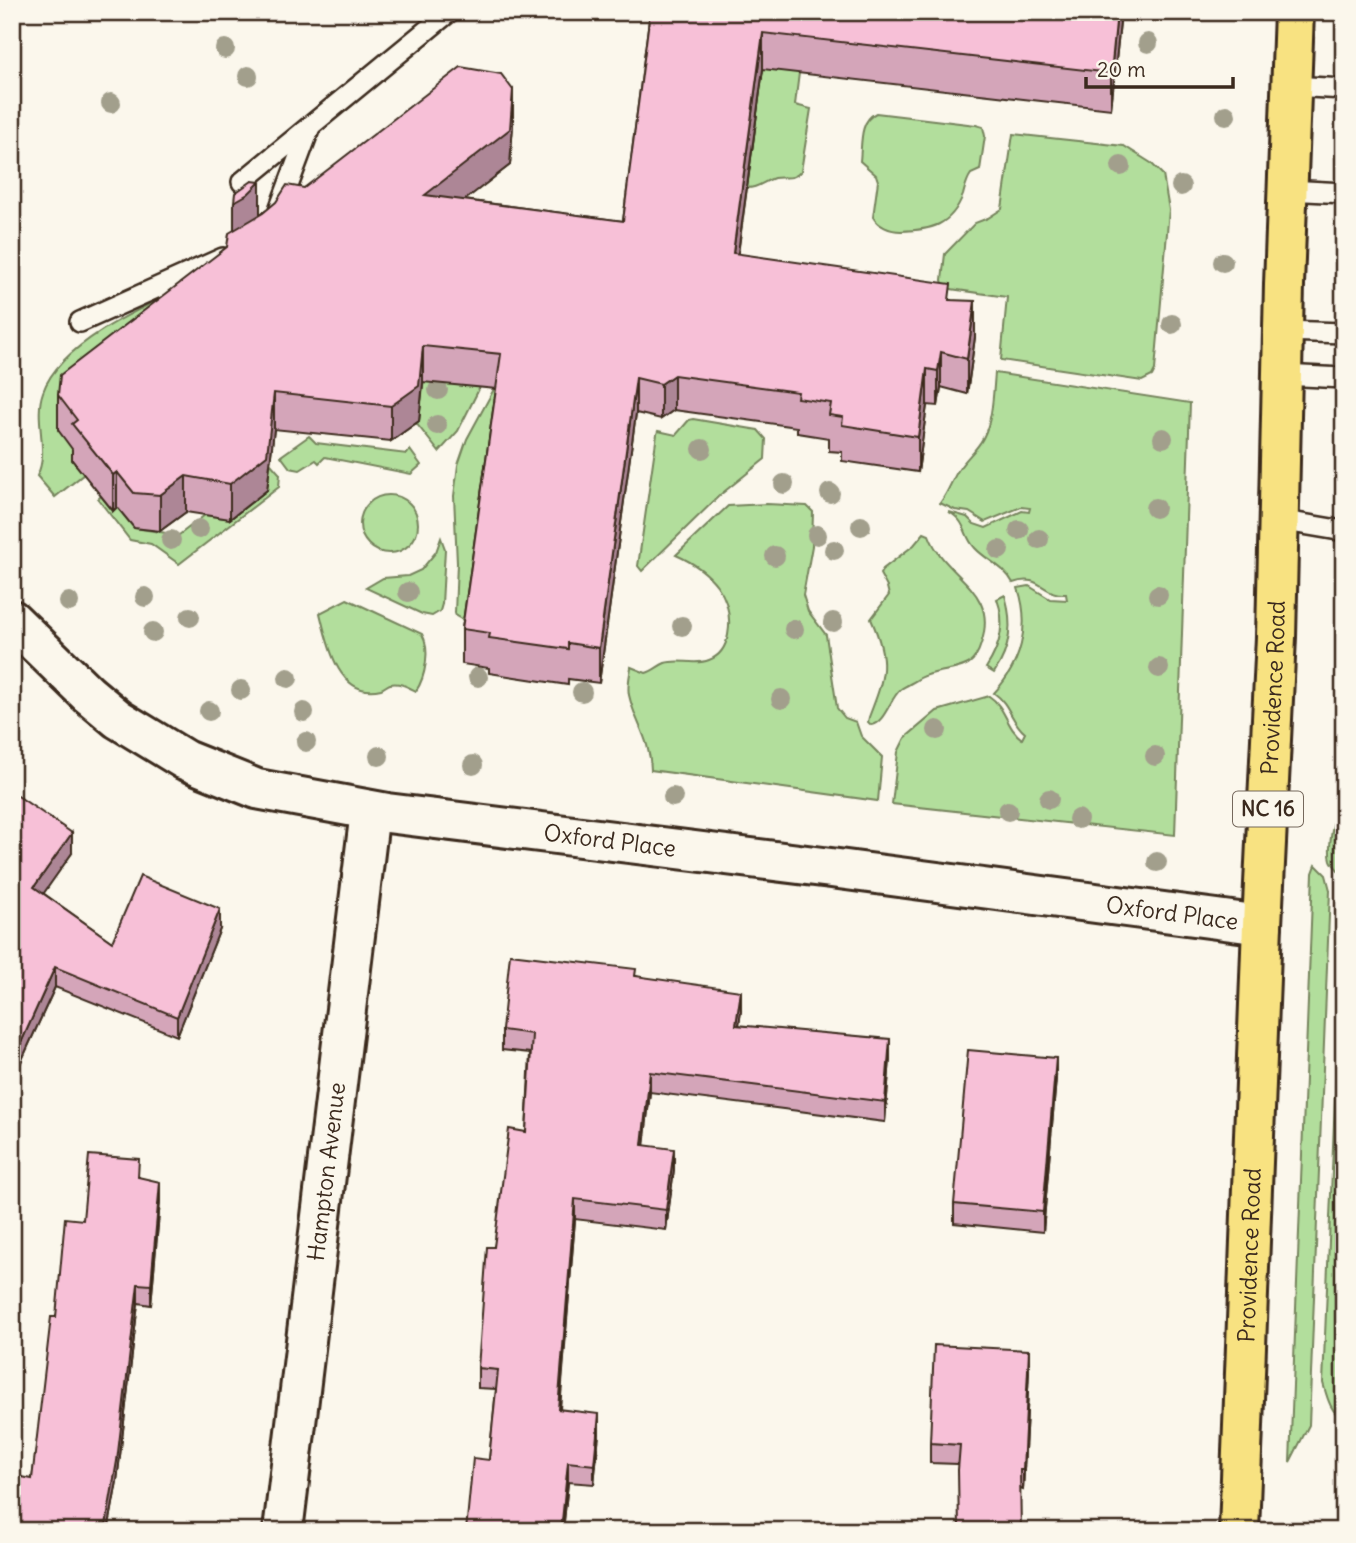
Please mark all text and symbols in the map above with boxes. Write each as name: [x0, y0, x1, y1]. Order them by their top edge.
scale bar: [1086, 46, 1234, 90]
text: 20 m: [1097, 56, 1146, 83]
street label: Providence Road: [1254, 600, 1291, 776]
road number: NC 16: [1233, 792, 1303, 826]
street label: Oxford Place: [542, 818, 678, 863]
street label: Oxford Place: [1104, 890, 1240, 936]
street label: Hampton Avenue: [301, 1081, 351, 1262]
street label: Providence Road: [1231, 1167, 1267, 1343]

